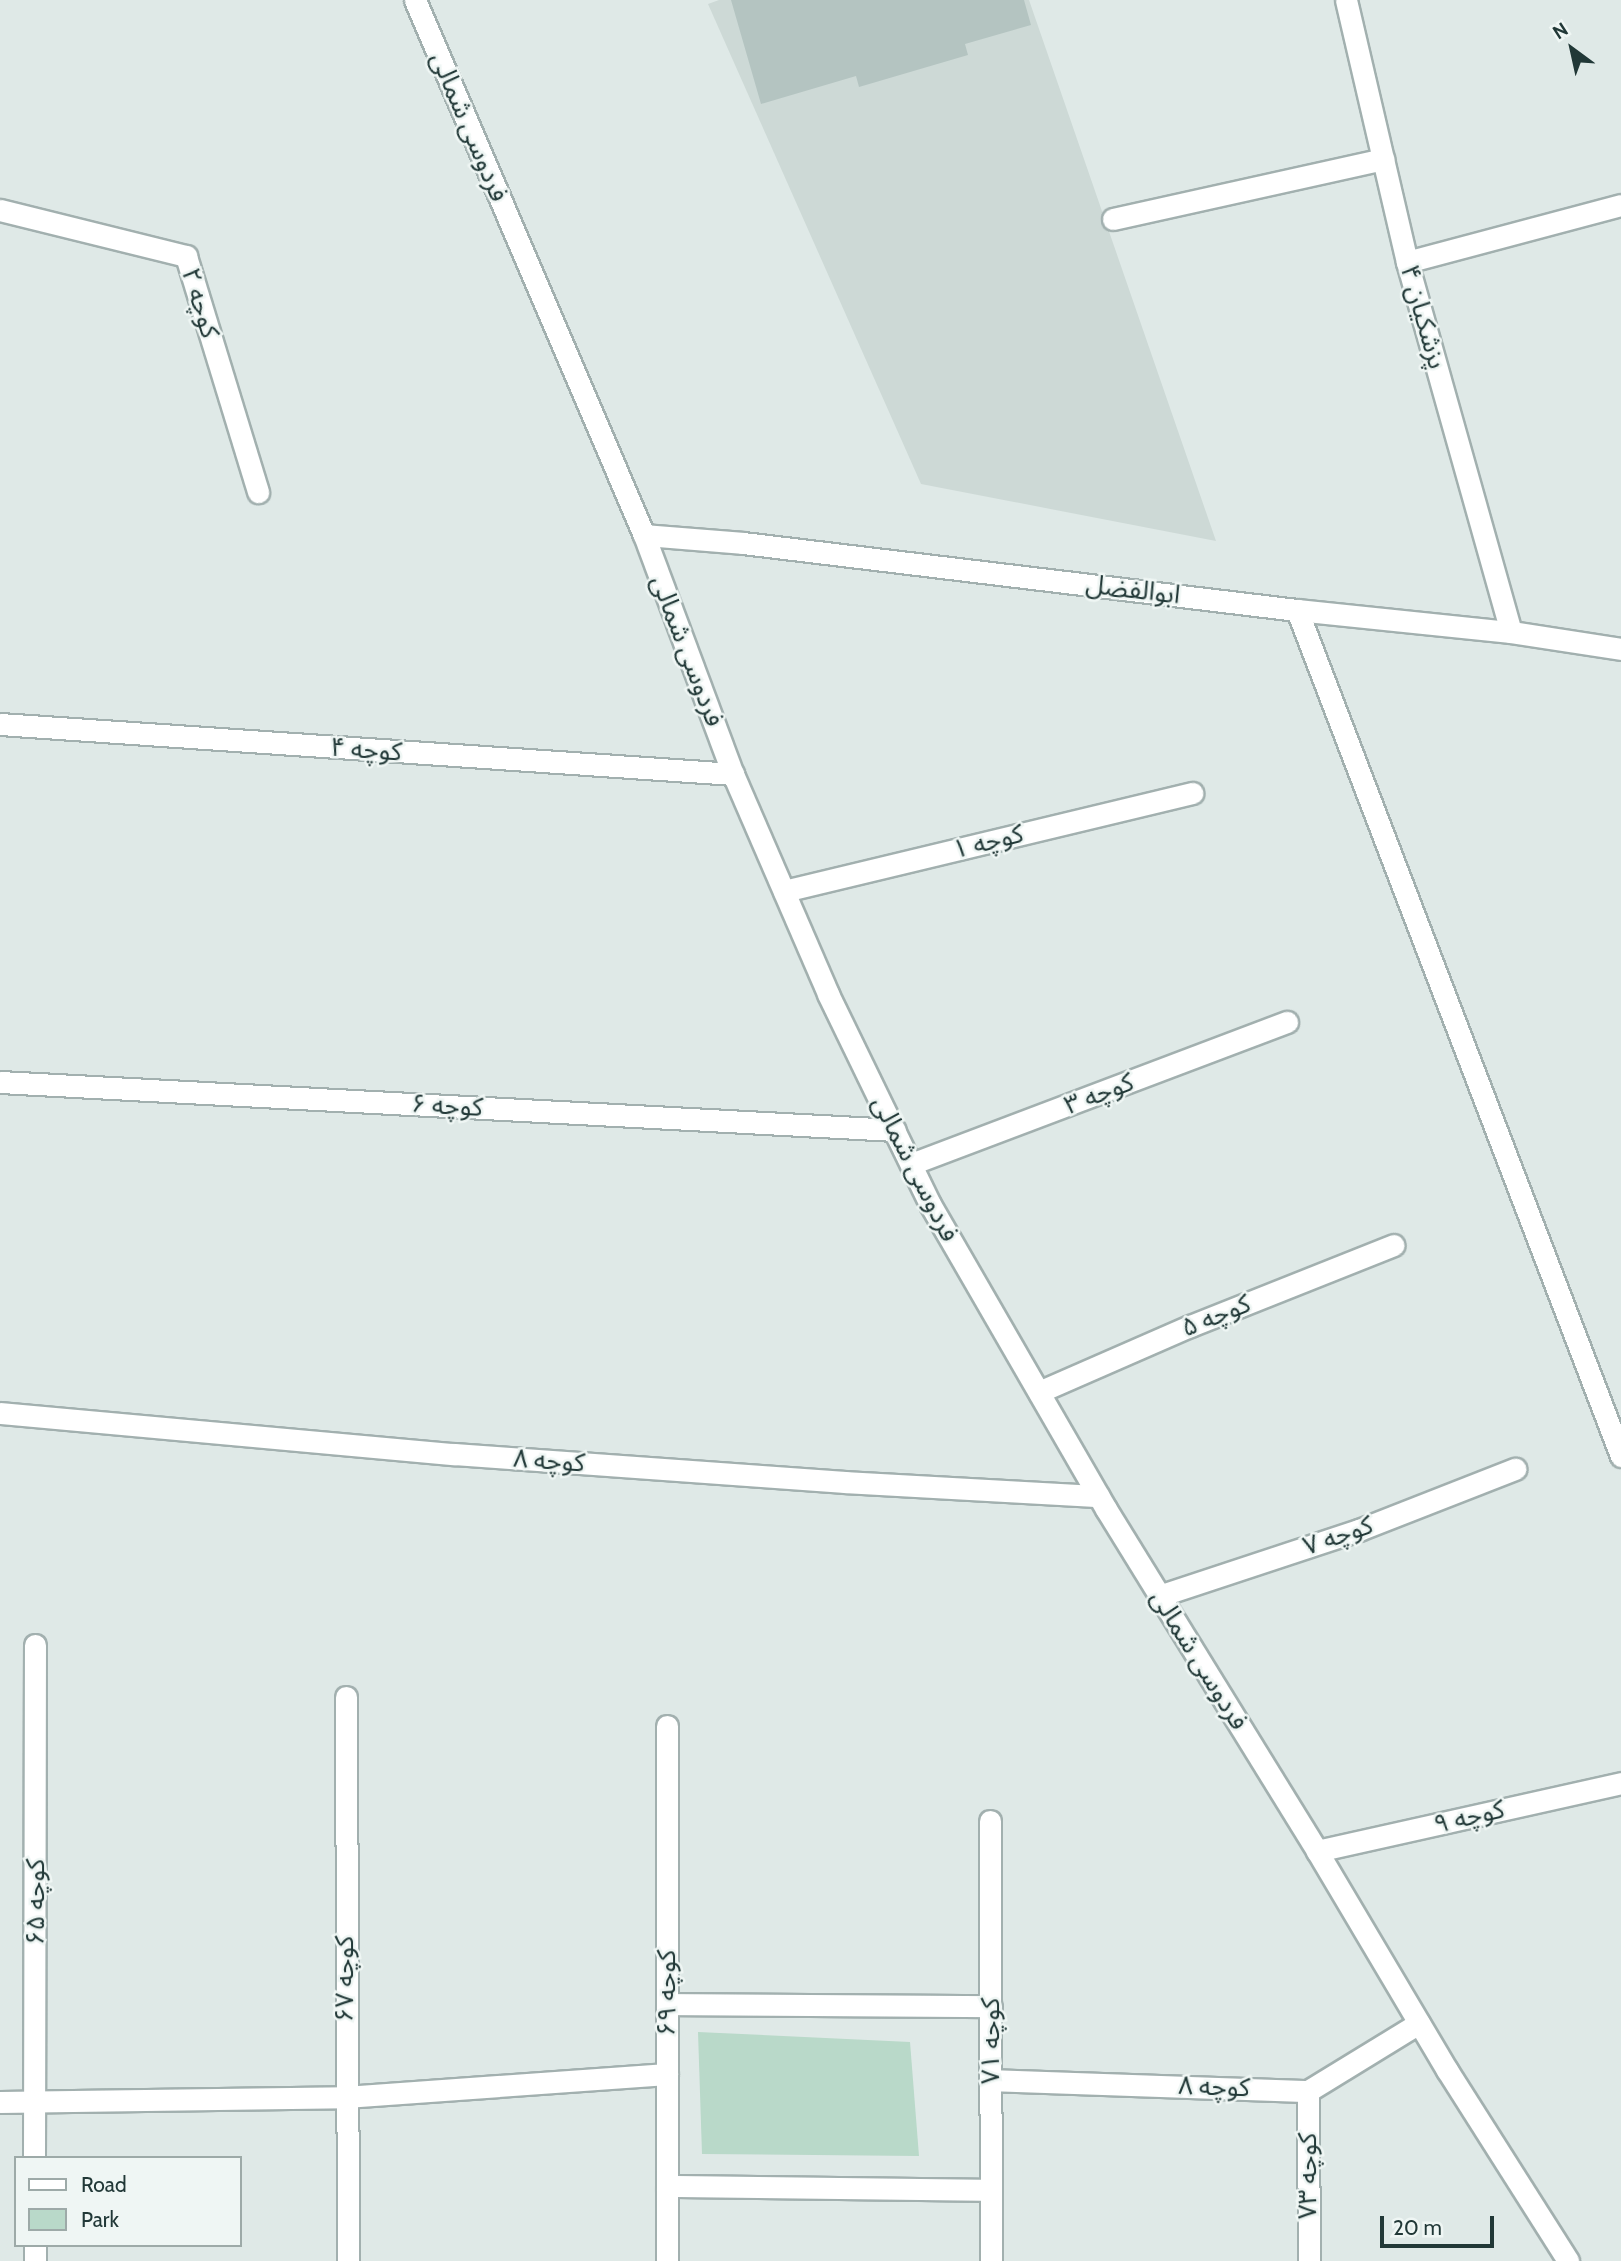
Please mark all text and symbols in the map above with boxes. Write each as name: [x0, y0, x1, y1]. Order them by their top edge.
north arrow: [1537, 14, 1607, 84]
text: N: [1548, 18, 1572, 44]
street label: فردوسی شمالی: [423, 48, 515, 206]
street label: پزشکیان ۴: [1393, 261, 1453, 373]
street label: کوچه ۲: [175, 264, 225, 342]
street label: ابوالفضل: [1084, 569, 1182, 611]
street label: فردوسی شمالی: [644, 571, 730, 731]
street label: کوچه ۴: [329, 732, 403, 768]
street label: کوچه ۱: [949, 818, 1027, 866]
street label: کوچه ۳: [1060, 1067, 1138, 1121]
street label: کوچه ۶: [410, 1089, 484, 1123]
street label: فردوسی شمالی: [865, 1091, 965, 1247]
street label: کوچه ۵: [1177, 1288, 1255, 1344]
street label: کوچه ۸: [512, 1443, 586, 1479]
street label: کوچه ۷: [1299, 1510, 1377, 1562]
street label: فردوسی شمالی: [1144, 1584, 1254, 1736]
street label: کوچه ۹: [1431, 1794, 1507, 1840]
street label: کوچه ۶۵: [20, 1859, 52, 1945]
street label: کوچه ۶۷: [329, 1936, 361, 2022]
street label: کوچه ۶۹: [651, 1950, 683, 2036]
street label: کوچه ۷۱: [975, 1998, 1007, 2084]
street label: کوچه ۸: [1178, 2070, 1250, 2104]
street label: کوچه ۷۳: [1292, 2133, 1324, 2219]
legend: [14, 2156, 242, 2247]
text: Road: [81, 2172, 127, 2197]
scale bar: [1383, 2202, 1497, 2246]
text: Park: [81, 2207, 119, 2232]
text: 20 m: [1393, 2215, 1442, 2240]

